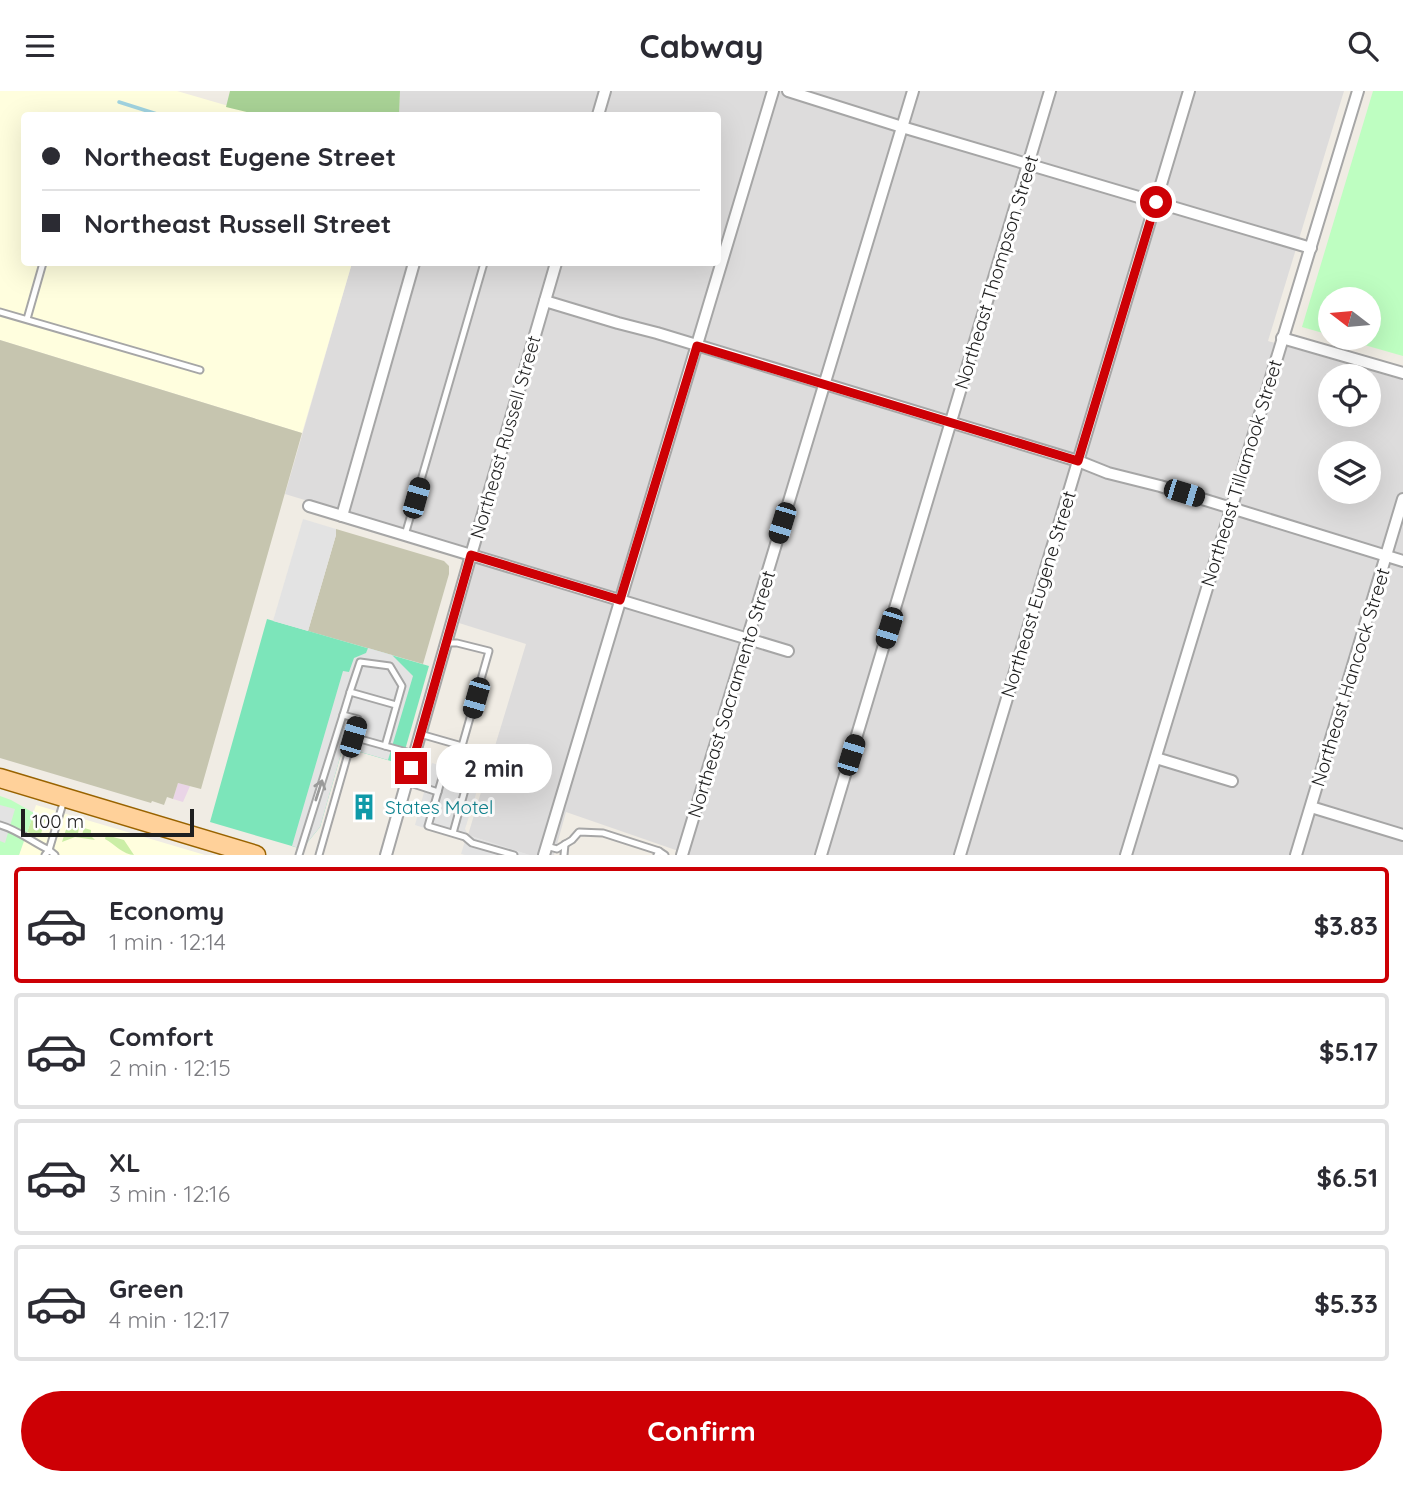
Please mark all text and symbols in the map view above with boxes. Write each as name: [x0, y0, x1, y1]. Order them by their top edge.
text: Cabway: [640, 26, 763, 66]
icon: menu: [21, 27, 59, 65]
icon: search: [1344, 27, 1382, 65]
text: Northeast Eugene Street: [84, 140, 396, 173]
street label: Northeast Thompson Street: [949, 152, 1043, 392]
route start: [1140, 186, 1172, 218]
text: Northeast Russell Street: [84, 207, 391, 240]
north arrow: [1318, 287, 1381, 350]
map controls: [1318, 287, 1381, 504]
street label: Northeast Russell Street: [464, 333, 546, 541]
street label: Northeast Tillamook Street: [1195, 357, 1287, 589]
button: locate: [1318, 364, 1381, 427]
button: layers: [1318, 441, 1381, 504]
car: [401, 475, 432, 521]
car: [1161, 477, 1208, 509]
street label: Northeast Eugene Street: [995, 488, 1081, 700]
car: [766, 500, 799, 546]
street label: Northeast Hancock Street: [1305, 565, 1395, 789]
street label: Northeast Sacramento Street: [682, 567, 780, 821]
car: [873, 605, 906, 651]
car: [461, 675, 492, 721]
car: [338, 714, 369, 760]
car: [835, 732, 868, 778]
callout: 2 min: [436, 743, 551, 793]
route end: [395, 752, 427, 784]
text: 2 min: [464, 754, 524, 783]
one-way arrow: [313, 779, 326, 801]
building icon: States Motel: [349, 792, 379, 822]
place label: States Motel: [385, 795, 493, 819]
scale bar: [21, 806, 194, 838]
text: 100 m: [32, 809, 84, 833]
icon: car: [25, 894, 88, 957]
text: Economy: [109, 894, 224, 927]
text: $3.83: [1314, 909, 1378, 942]
text: 1 min · 12:14: [109, 927, 226, 956]
icon: car: [25, 1020, 88, 1083]
text: Comfort: [109, 1020, 214, 1053]
text: $5.17: [1319, 1035, 1378, 1068]
text: 2 min · 12:15: [109, 1053, 231, 1082]
icon: car: [25, 1146, 88, 1209]
text: XL: [109, 1146, 141, 1179]
text: $6.51: [1317, 1161, 1378, 1194]
text: 3 min · 12:16: [109, 1179, 230, 1208]
icon: car: [25, 1272, 88, 1335]
text: Green: [109, 1272, 184, 1305]
text: $5.33: [1314, 1287, 1378, 1320]
text: 4 min · 12:17: [109, 1305, 230, 1334]
button: Confirm: [21, 1391, 1382, 1471]

